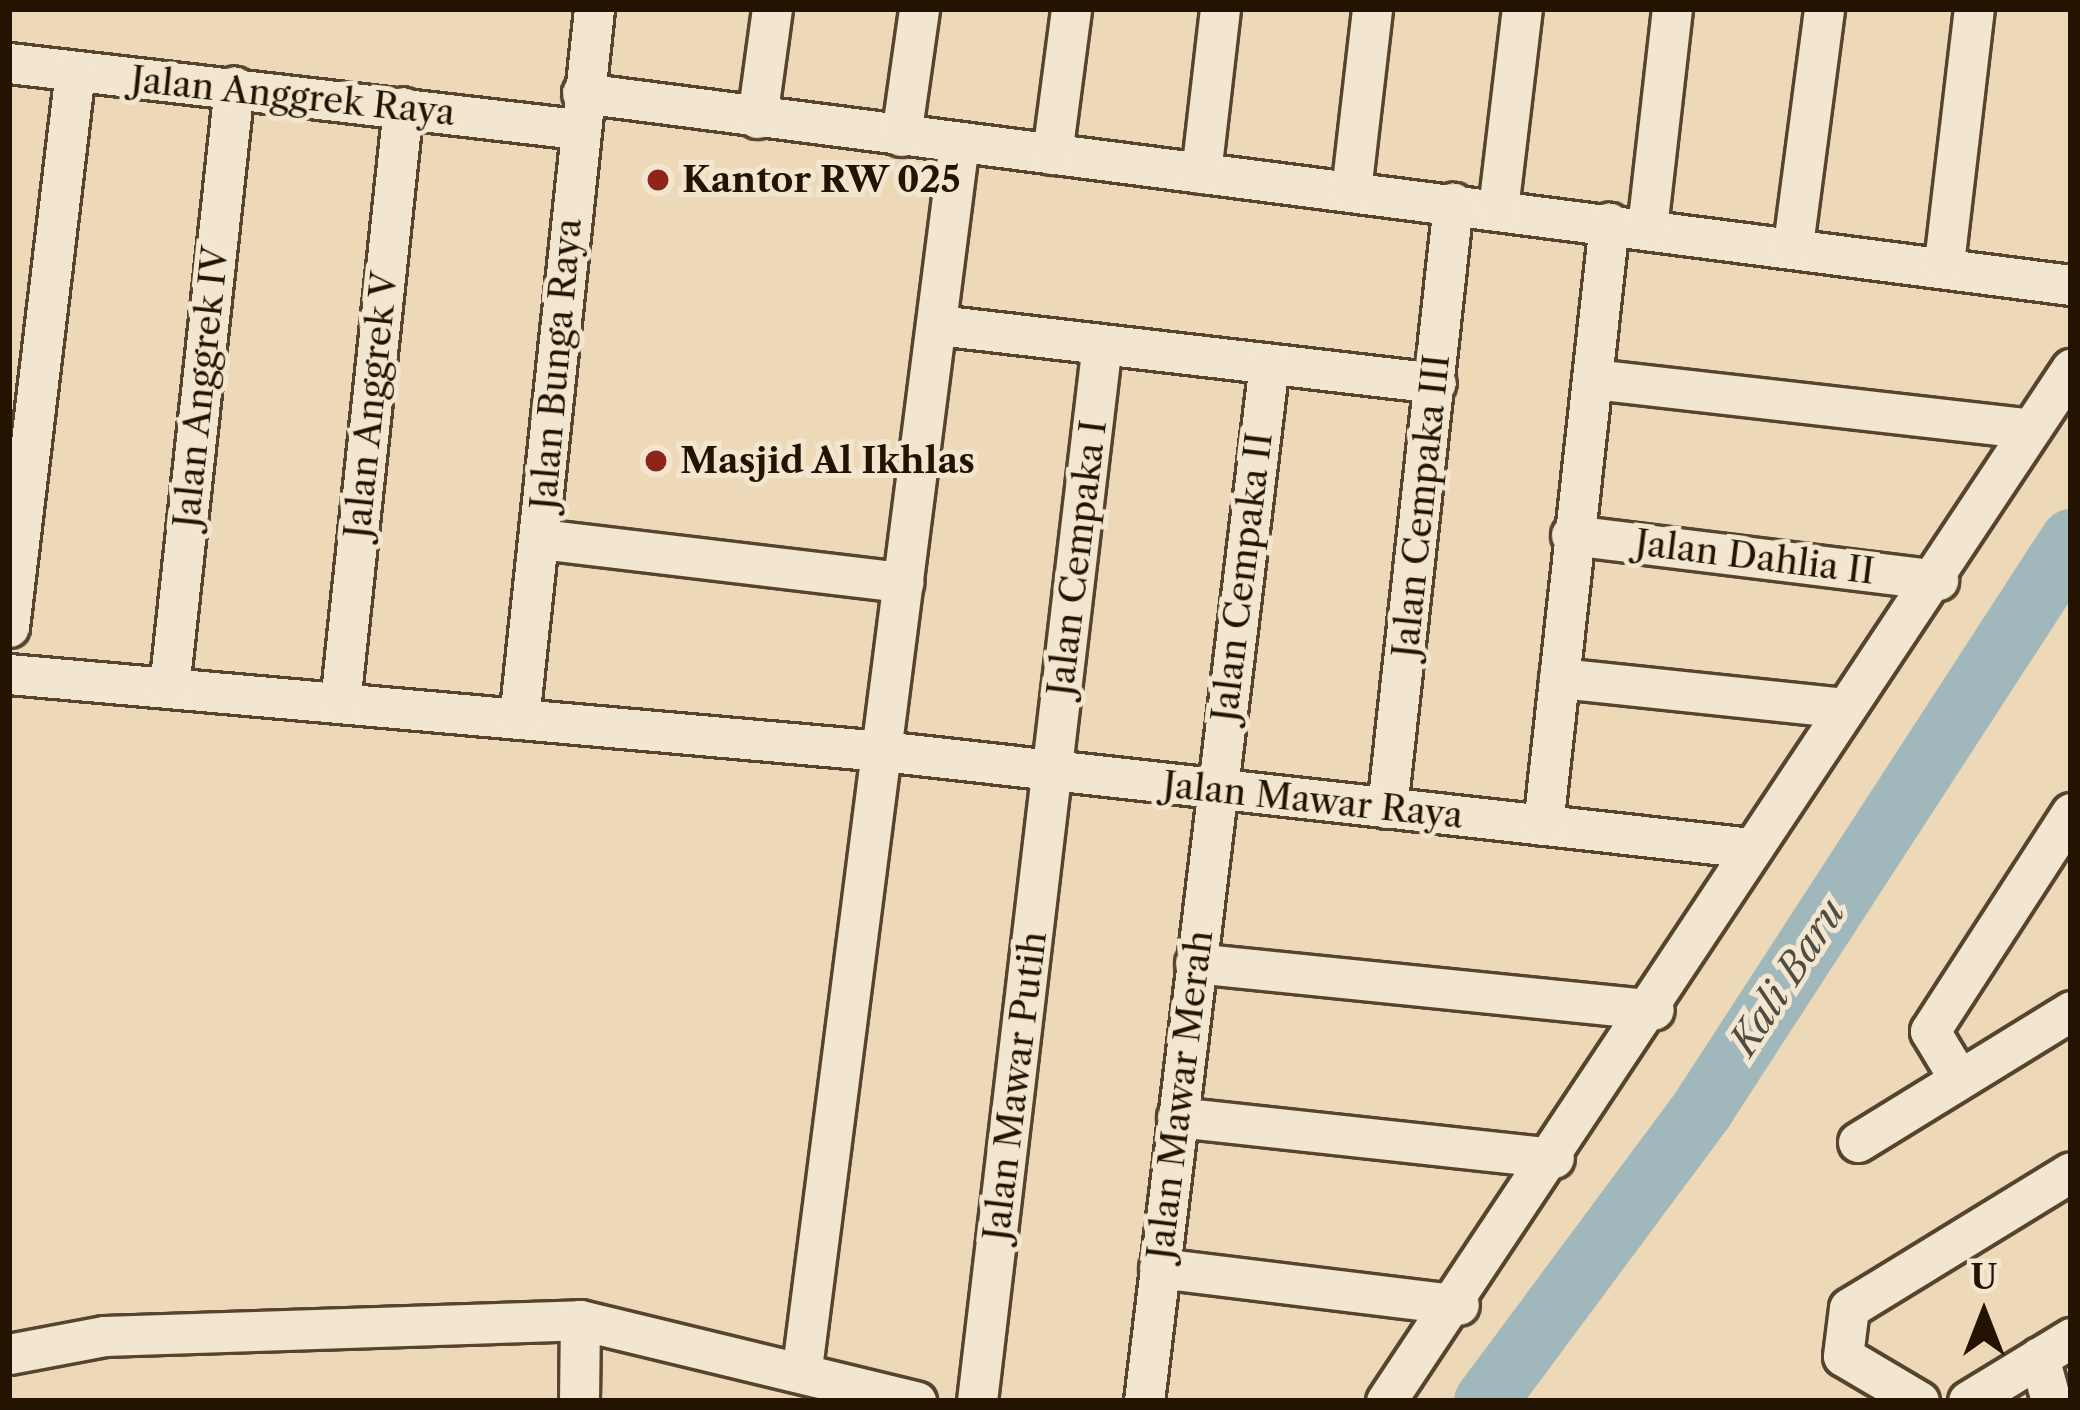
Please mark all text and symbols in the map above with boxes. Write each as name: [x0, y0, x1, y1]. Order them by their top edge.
street label: Jalan Anggrek Raya: [128, 57, 458, 135]
place label: Kantor RW 025: [682, 158, 962, 202]
marker: Kantor RW 025: [645, 167, 671, 193]
street label: Jalan Bunga Raya: [522, 216, 590, 512]
street label: Jalan Anggrek IV: [165, 243, 237, 531]
street label: Jalan Anggrek V: [335, 268, 407, 542]
street label: Jalan Cempaka III: [1384, 352, 1458, 660]
street label: Jalan Cempaka I: [1039, 417, 1115, 699]
street label: Jalan Cempaka II: [1203, 430, 1281, 724]
place label: Masjid Al Ikhlas: [680, 439, 976, 483]
marker: Masjid Al Ikhlas: [643, 448, 669, 474]
street label: Jalan Dahlia II: [1633, 521, 1877, 593]
street label: Jalan Mawar Raya: [1161, 763, 1465, 837]
water label: Kali Baru: [1720, 891, 1854, 1063]
street label: Jalan Mawar Merah: [1138, 928, 1222, 1262]
street label: Jalan Mawar Putih: [975, 929, 1055, 1243]
north arrow: [1924, 1254, 2044, 1374]
text: U: [1971, 1257, 1997, 1298]

